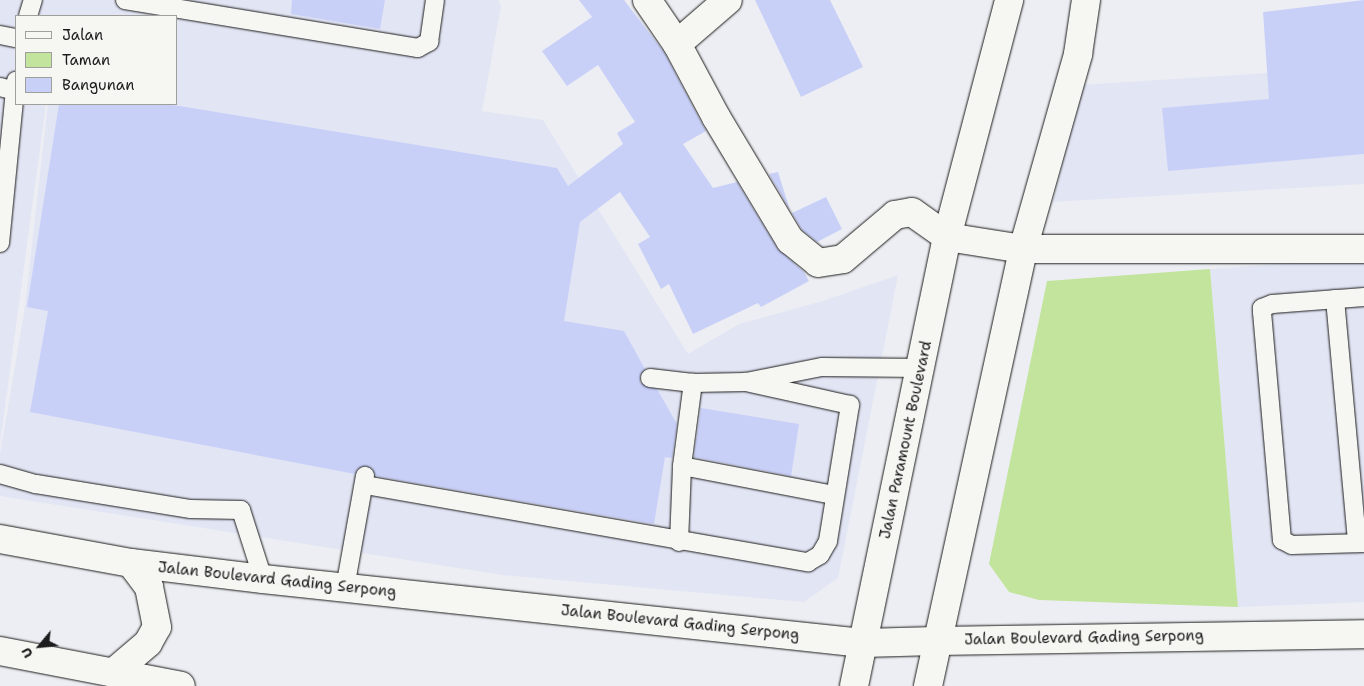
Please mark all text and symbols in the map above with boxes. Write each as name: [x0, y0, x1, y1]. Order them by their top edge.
legend: [15, 15, 178, 105]
text: Jalan: [62, 25, 103, 45]
text: Taman: [62, 50, 110, 70]
text: Bangunan: [62, 75, 134, 95]
street label: Jalan Paramount Boulevard: [876, 339, 936, 541]
street label: Jalan Boulevard Gading Serpong: [157, 559, 397, 601]
street label: Jalan Boulevard Gading Serpong: [560, 602, 800, 644]
north arrow: [15, 621, 65, 671]
street label: Jalan Boulevard Gading Serpong: [964, 627, 1204, 649]
text: U: [17, 645, 37, 662]

